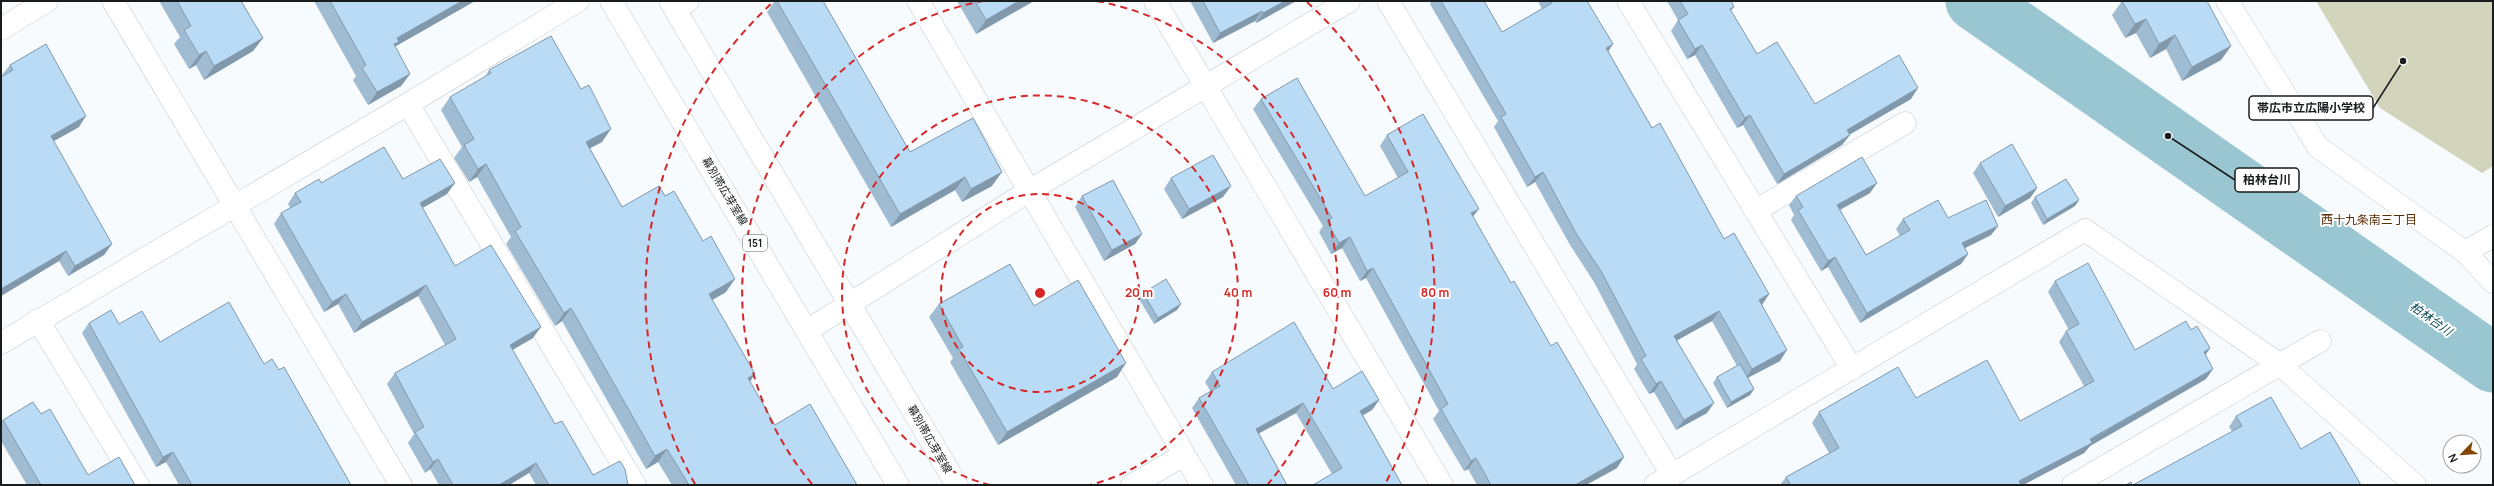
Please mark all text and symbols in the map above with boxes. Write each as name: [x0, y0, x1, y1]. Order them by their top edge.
callout: 帯広市立広陽小学校: [2249, 96, 2373, 120]
text: 帯広市立広陽小学校: [2257, 99, 2365, 116]
street label: 幕別帯広芽室線: [699, 154, 752, 228]
callout: 柏林台川: [2235, 168, 2299, 192]
text: 柏林台川: [2243, 171, 2291, 188]
district label: 西十九条南三丁目: [2321, 211, 2417, 228]
road number: 151: [743, 235, 767, 251]
text: 20 m: [1125, 284, 1153, 301]
text: 40 m: [1224, 284, 1252, 301]
text: 60 m: [1323, 284, 1351, 301]
text: 80 m: [1421, 284, 1449, 301]
centre of rings: [1033, 286, 1047, 300]
water label: 柏林台川: [2407, 298, 2457, 340]
street label: 幕別帯広芽室線: [905, 402, 956, 476]
north arrow: [2442, 434, 2482, 474]
text: N: [2444, 452, 2461, 465]

